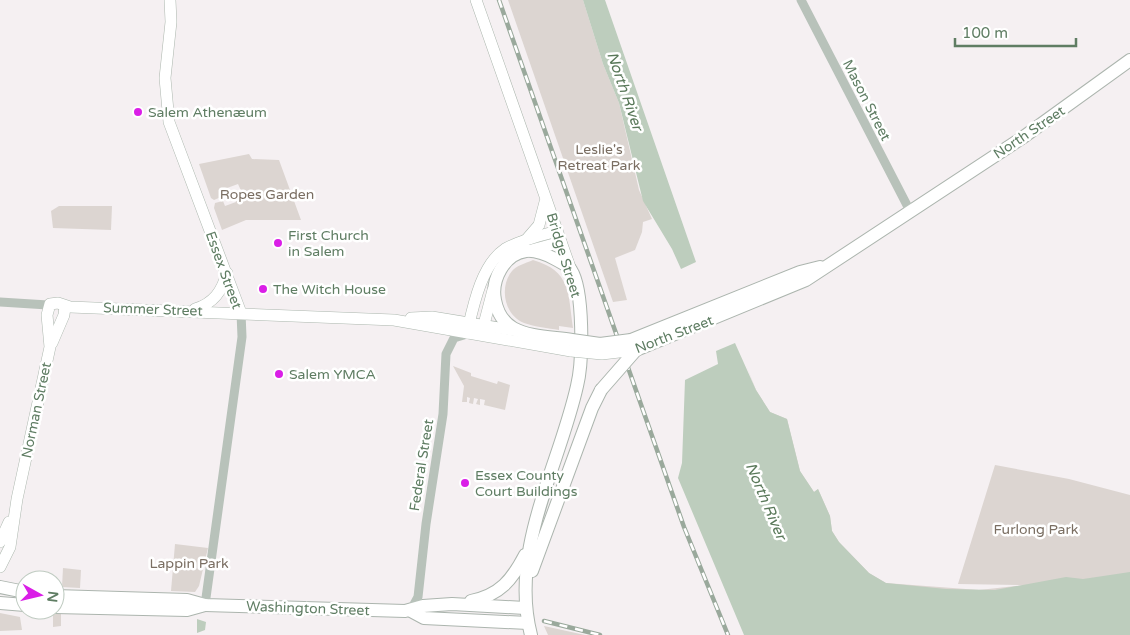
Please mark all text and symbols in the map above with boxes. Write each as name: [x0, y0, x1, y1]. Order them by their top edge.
scale bar: [955, 15, 1076, 47]
text: 100 m: [962, 24, 1008, 42]
water label: North River: [603, 49, 648, 135]
street label: Mason Street: [839, 57, 895, 144]
street label: North Street: [990, 102, 1069, 163]
place label: Salem Athenæum: [148, 104, 267, 121]
marker: Salem Athenæum: [132, 106, 144, 118]
park label: Leslie's Retreat Park: [558, 141, 641, 174]
park label: Ropes Garden: [220, 186, 314, 203]
street label: Bridge Street: [543, 211, 585, 300]
place label: First Church in Salem: [288, 227, 369, 260]
street label: Essex Street: [202, 229, 246, 312]
marker: First Church in Salem: [272, 237, 284, 249]
place label: The Witch House: [273, 281, 386, 298]
marker: The Witch House: [257, 283, 269, 295]
street label: Summer Street: [103, 299, 204, 320]
street label: North Street: [633, 312, 716, 357]
street label: Norman Street: [18, 360, 55, 460]
place label: Salem YMCA: [289, 366, 376, 383]
marker: Salem YMCA: [273, 368, 285, 380]
street label: Federal Street: [406, 417, 437, 512]
water label: North River: [742, 460, 791, 544]
place label: Essex County Court Buildings: [475, 467, 578, 500]
marker: Essex County Court Buildings: [459, 477, 471, 489]
park label: Furlong Park: [994, 521, 1079, 538]
park label: Lappin Park: [149, 555, 229, 572]
north arrow: [15, 570, 65, 620]
text: N: [43, 590, 62, 603]
street label: Washington Street: [246, 598, 371, 619]

